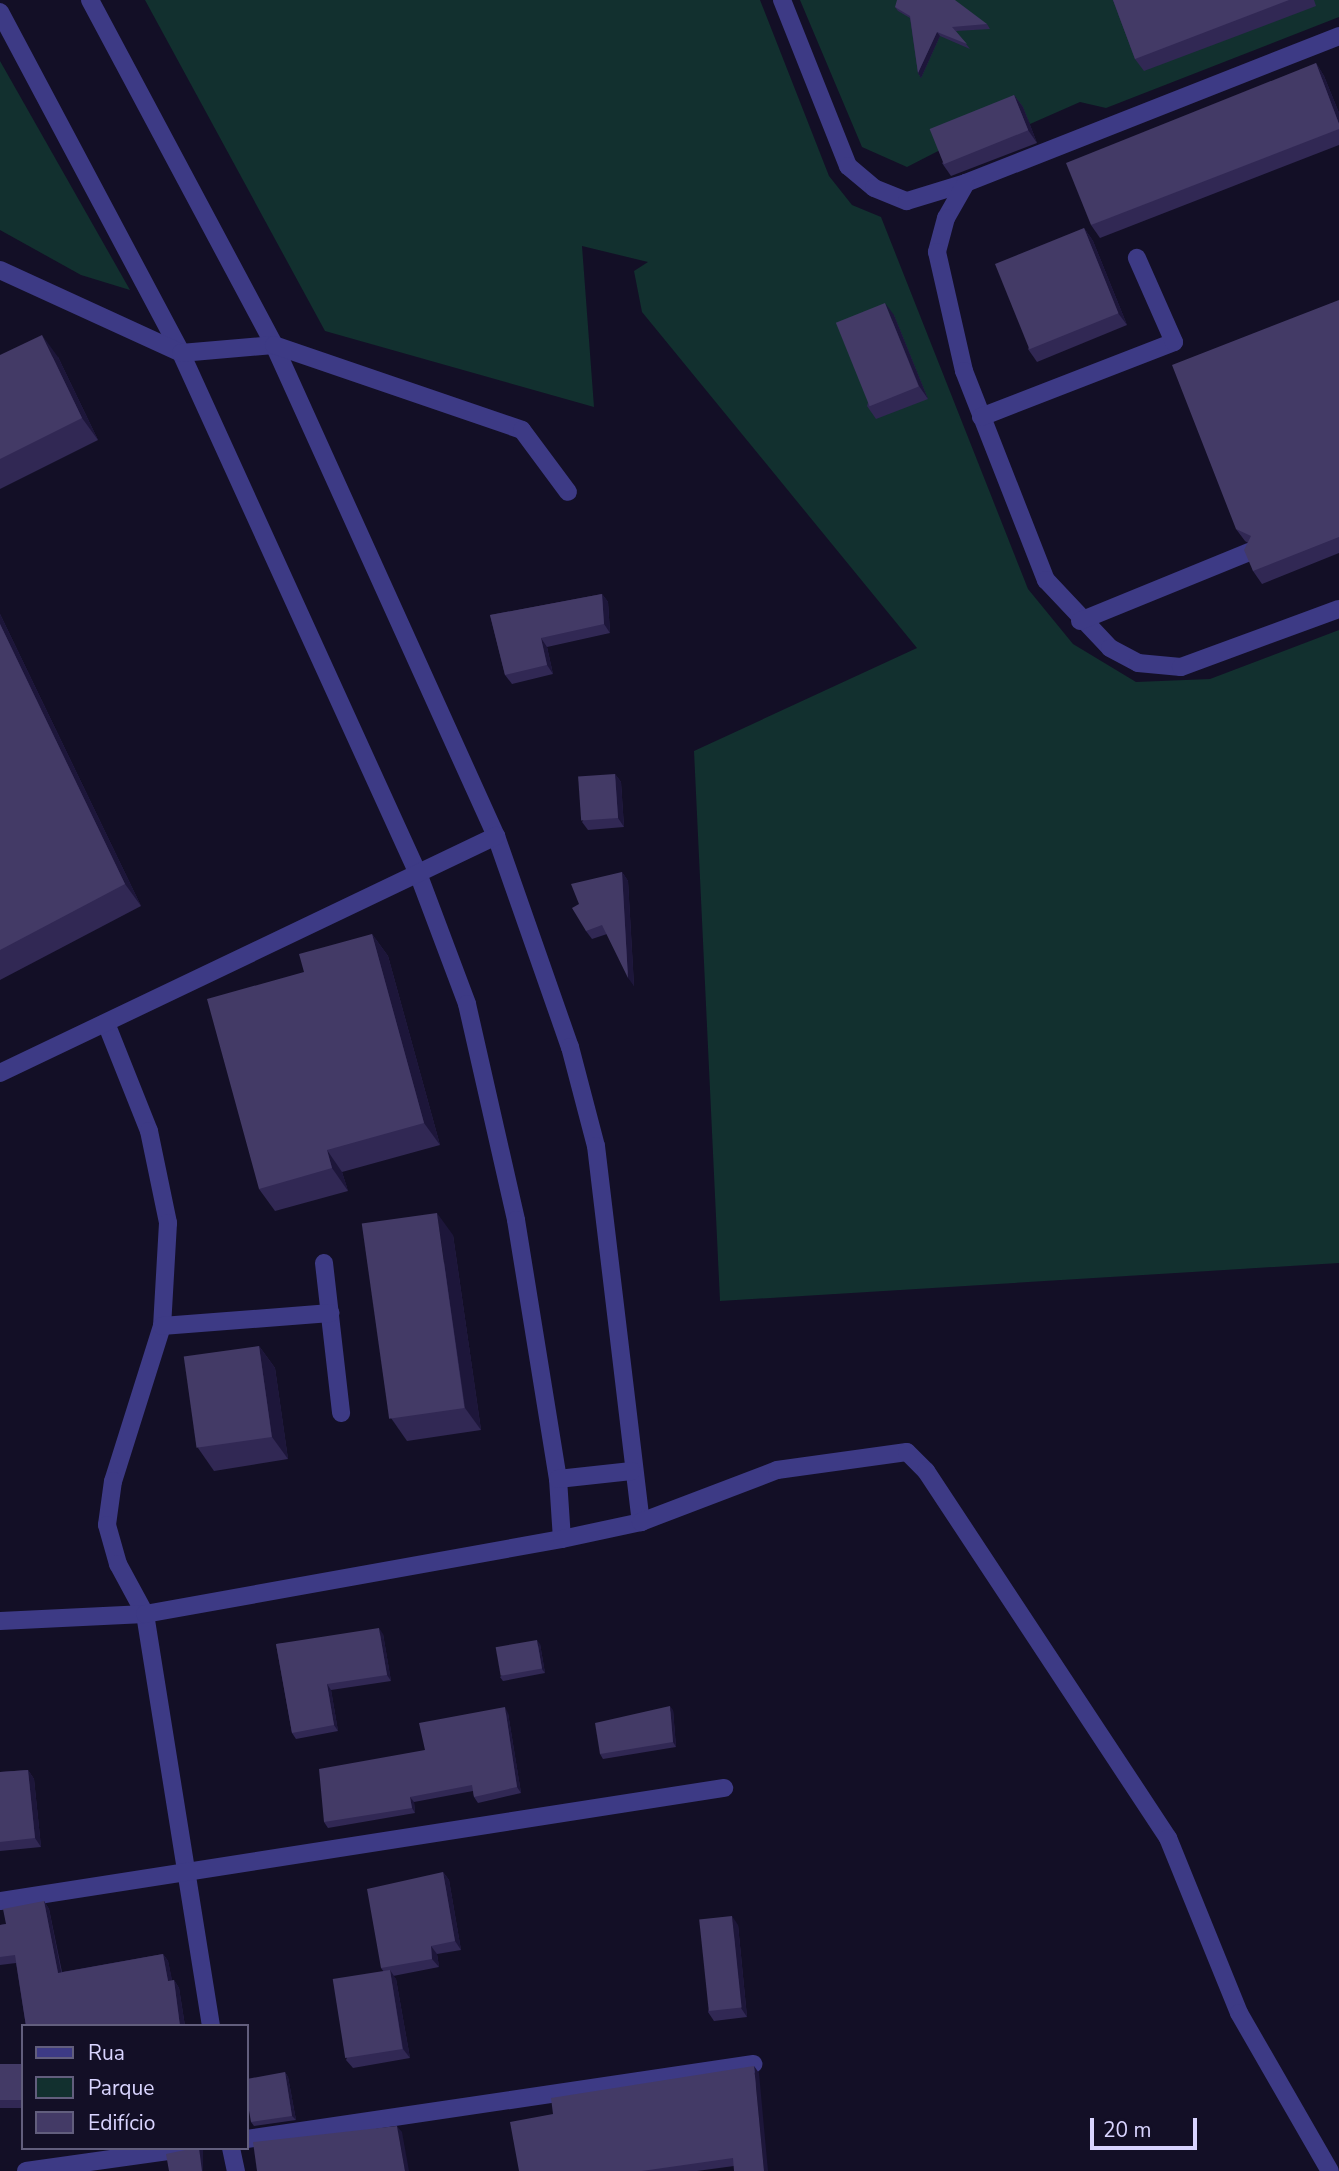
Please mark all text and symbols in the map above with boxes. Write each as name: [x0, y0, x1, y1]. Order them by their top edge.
legend: [21, 2024, 248, 2150]
text: Rua: [88, 2039, 125, 2067]
text: Parque: [88, 2074, 155, 2102]
scale bar: [1094, 2104, 1201, 2148]
text: Edifício: [88, 2109, 155, 2137]
text: 20 m: [1103, 2116, 1152, 2144]

